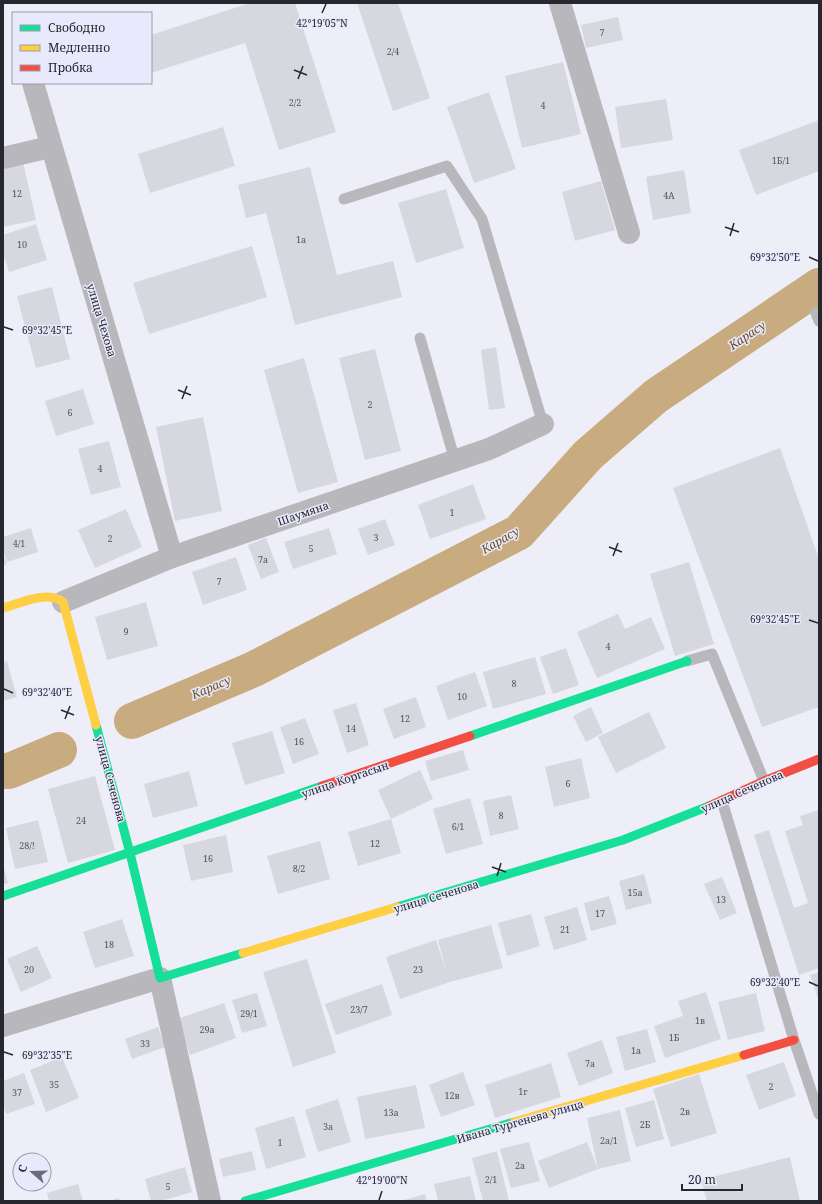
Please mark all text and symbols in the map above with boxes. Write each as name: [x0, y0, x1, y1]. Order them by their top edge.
legend: [12, 12, 152, 84]
text: 42°19'05"N: [296, 16, 348, 30]
text: Свободно: [48, 19, 105, 36]
house number: 7: [599, 26, 605, 39]
text: Медленно: [48, 39, 110, 56]
house number: 2/4: [387, 45, 399, 58]
text: Пробка: [48, 59, 93, 76]
house number: 2/2: [289, 96, 301, 109]
house number: 4: [540, 99, 546, 112]
house number: 1Б/1: [772, 154, 790, 167]
house number: 12: [12, 187, 22, 200]
house number: 4А: [663, 189, 675, 202]
house number: 1а: [296, 233, 306, 246]
house number: 10: [17, 238, 27, 251]
text: 69°32'50"E: [750, 250, 800, 264]
street label: улица Чехова: [84, 281, 120, 359]
water label: Карасу: [724, 316, 769, 354]
text: 69°32'45"E: [22, 323, 72, 337]
house number: 2: [367, 398, 373, 411]
house number: 6: [67, 406, 73, 419]
house number: 4: [97, 462, 103, 475]
street label: Шаумяна: [275, 497, 331, 529]
house number: 1: [449, 506, 455, 519]
water label: Карасу: [477, 522, 522, 558]
house number: 3: [373, 531, 379, 544]
house number: 2: [107, 532, 113, 545]
house number: 4/1: [13, 537, 25, 550]
house number: 5: [308, 542, 314, 555]
house number: 7а: [258, 553, 268, 566]
house number: 7: [216, 575, 222, 588]
text: 69°32'45"E: [750, 612, 800, 626]
house number: 9: [123, 625, 129, 638]
house number: 4: [605, 640, 611, 653]
water label: Карасу: [188, 671, 234, 703]
house number: 8: [511, 677, 517, 690]
text: 69°32'40"E: [22, 685, 72, 699]
house number: 10: [457, 690, 467, 703]
house number: 12: [400, 712, 410, 725]
house number: 14: [346, 722, 356, 735]
street label: улица Сеченова: [92, 734, 130, 824]
house number: 16: [294, 735, 304, 748]
street label: улица Коргасын: [299, 757, 391, 801]
street label: улица Сеченова: [699, 766, 785, 816]
house number: 6: [565, 777, 571, 790]
house number: 8: [498, 809, 504, 822]
house number: 24: [76, 814, 86, 827]
house number: 6/1: [452, 820, 464, 833]
house number: 12: [370, 837, 380, 850]
house number: 28/!: [19, 839, 35, 852]
house number: 16: [203, 852, 213, 865]
house number: 8/2: [293, 862, 305, 875]
street label: улица Сеченова: [392, 876, 480, 916]
house number: 15а: [627, 886, 643, 899]
house number: 13: [716, 893, 726, 906]
house number: 17: [595, 907, 605, 920]
house number: 21: [560, 923, 570, 936]
house number: 18: [104, 938, 114, 951]
house number: 20: [24, 963, 34, 976]
house number: 23: [413, 963, 423, 976]
text: 69°32'40"E: [750, 975, 800, 989]
house number: 23/7: [350, 1003, 368, 1016]
house number: 29/1: [240, 1007, 258, 1020]
house number: 1в: [695, 1014, 705, 1027]
house number: 29а: [199, 1023, 215, 1036]
house number: 1Б: [669, 1031, 680, 1044]
house number: 33: [140, 1037, 150, 1050]
house number: 1а: [631, 1044, 641, 1057]
text: 69°32'35"E: [22, 1048, 72, 1062]
house number: 7а: [585, 1057, 595, 1070]
house number: 35: [49, 1078, 59, 1091]
house number: 2: [768, 1080, 774, 1093]
house number: 1г: [518, 1085, 528, 1098]
house number: 37: [12, 1086, 22, 1099]
house number: 12в: [444, 1089, 460, 1102]
street label: Ивана Тургенева улица: [455, 1096, 585, 1146]
house number: 2в: [680, 1105, 690, 1118]
house number: 13а: [383, 1106, 399, 1119]
house number: 2Б: [640, 1118, 651, 1131]
house number: 3а: [323, 1120, 333, 1133]
house number: 2а/1: [600, 1134, 618, 1147]
house number: 1: [277, 1136, 283, 1149]
north arrow: [12, 1152, 52, 1192]
house number: 2а: [515, 1159, 525, 1172]
text: С: [14, 1162, 30, 1174]
scale bar: [682, 1166, 742, 1192]
text: 20 m: [688, 1171, 716, 1188]
text: 42°19'00"N: [356, 1173, 408, 1187]
house number: 2/1: [485, 1173, 497, 1186]
house number: 5: [165, 1180, 171, 1193]

